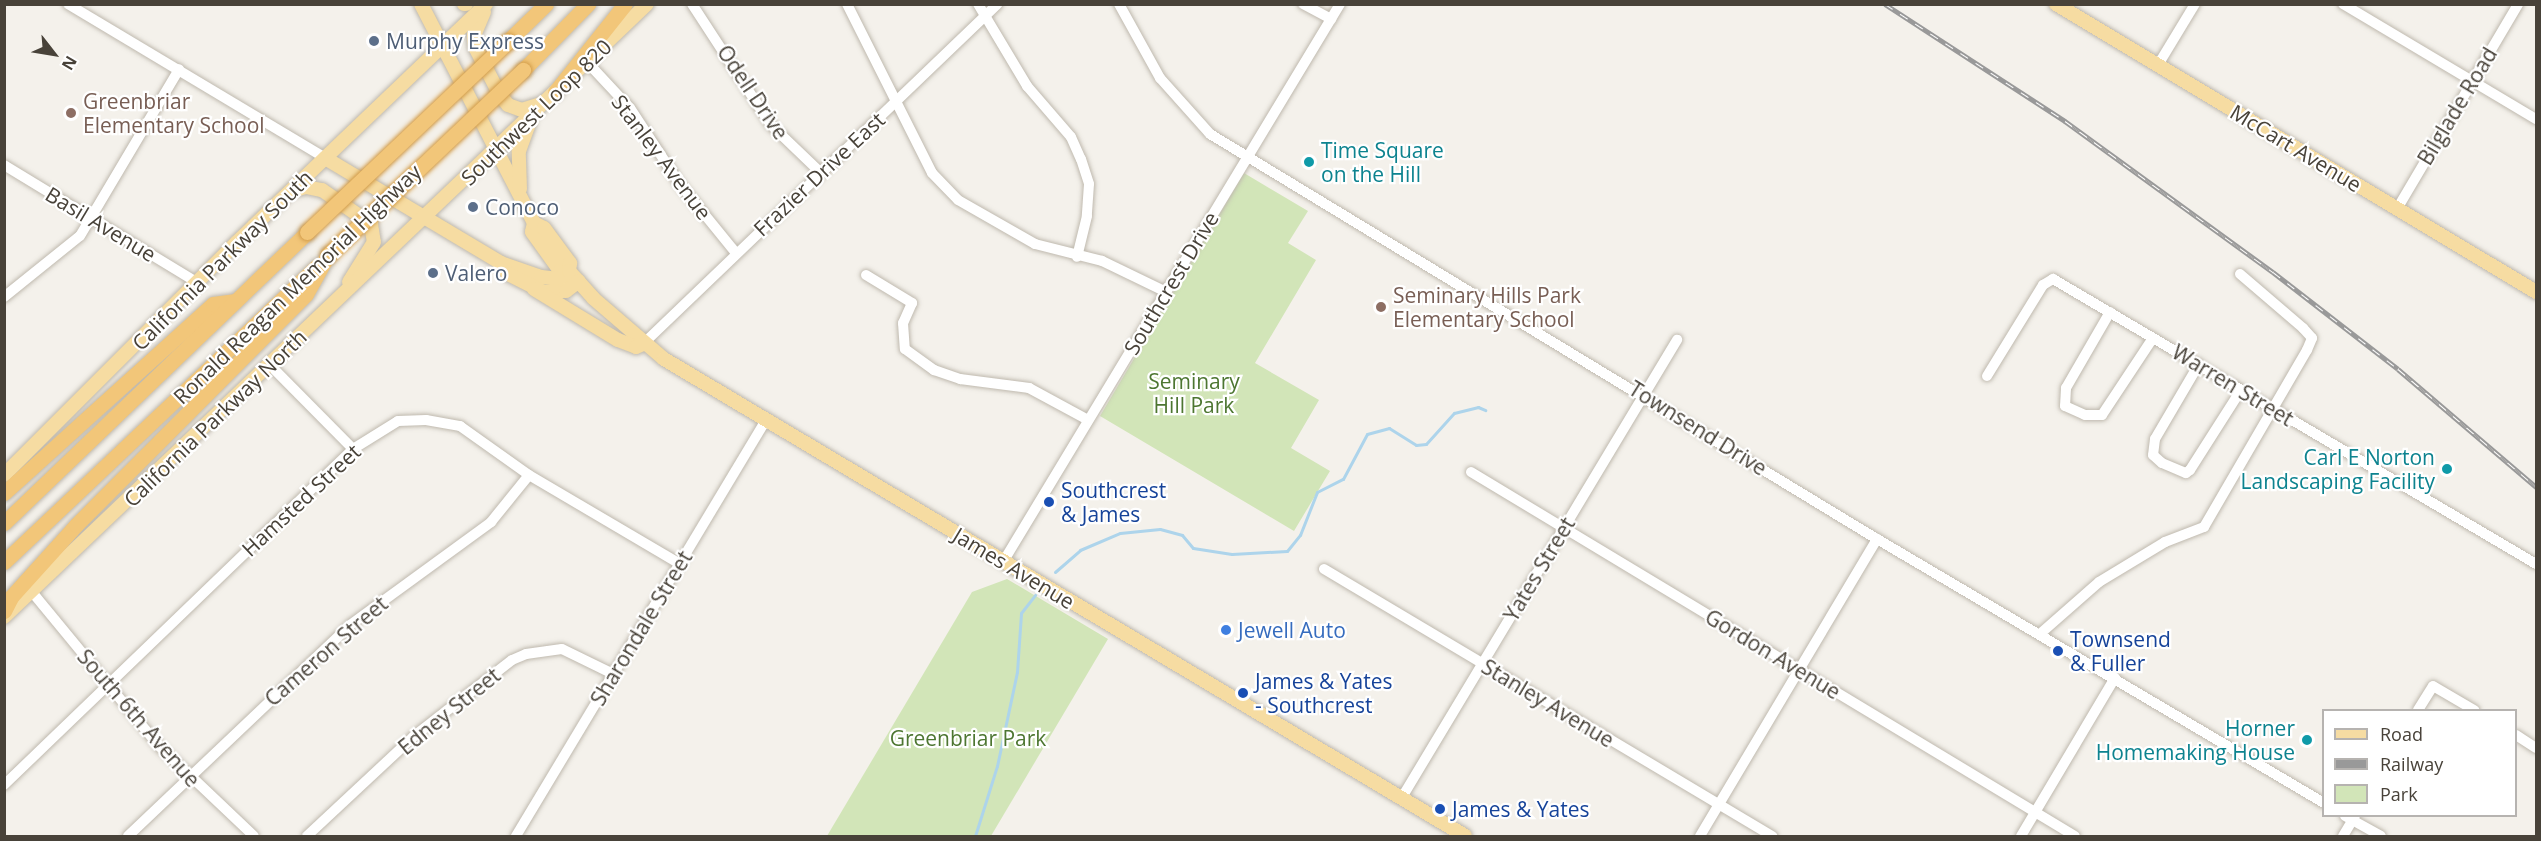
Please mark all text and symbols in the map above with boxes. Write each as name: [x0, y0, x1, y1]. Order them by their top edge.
north arrow: [24, 24, 84, 84]
place label: Murphy Express: [386, 28, 544, 54]
marker: Murphy Express: [367, 34, 381, 48]
street label: Southwest Loop 820: [456, 34, 616, 190]
street label: Odell Drive: [712, 40, 794, 144]
street label: Bilglade Road: [2412, 43, 2502, 169]
text: N: [57, 52, 82, 75]
place label: Greenbriar Elementary School: [83, 88, 265, 138]
street label: Stanley Avenue: [607, 90, 717, 224]
street label: McCart Avenue: [2226, 99, 2366, 197]
marker: Greenbriar Elementary School: [64, 106, 78, 120]
street label: Frazier Drive East: [748, 107, 890, 241]
place label: Time Square on the Hill: [1321, 137, 1444, 187]
marker: Time Square on the Hill: [1302, 155, 1316, 169]
street label: Ronald Reagan Memorial Highway: [168, 159, 426, 409]
street label: California Parkway South: [127, 165, 317, 355]
street label: Basil Avenue: [41, 181, 161, 267]
place label: Conoco: [485, 194, 559, 220]
marker: Conoco: [466, 200, 480, 214]
street label: Southcrest Drive: [1118, 207, 1224, 359]
place label: Valero: [445, 260, 507, 286]
marker: Valero: [426, 266, 440, 280]
place label: Seminary Hills Park Elementary School: [1393, 282, 1581, 332]
marker: Seminary Hills Park Elementary School: [1374, 300, 1388, 314]
street label: California Parkway North: [118, 324, 312, 512]
street label: Warren Street: [2168, 339, 2298, 431]
park label: Seminary Hill Park: [1148, 368, 1240, 418]
street label: Townsend Drive: [1624, 376, 1772, 480]
street label: Hamsted Street: [237, 439, 365, 561]
place label: Carl E Norton Landscaping Facility: [2241, 444, 2435, 494]
marker: Carl E Norton Landscaping Facility: [2440, 462, 2454, 476]
place label: Southcrest & James: [1061, 477, 1166, 527]
marker: Southcrest & James: [1042, 495, 1056, 509]
street label: Yates Street: [1498, 512, 1580, 626]
street label: James Avenue: [949, 522, 1079, 614]
street label: Sharondale Street: [585, 546, 697, 710]
street label: Cameron Street: [259, 591, 393, 711]
street label: Gordon Avenue: [1701, 604, 1845, 704]
place label: Jewell Auto: [1238, 617, 1346, 643]
marker: Jewell Auto: [1219, 623, 1233, 637]
place label: Townsend & Fuller: [2070, 626, 2171, 676]
street label: South 6th Avenue: [72, 644, 206, 792]
marker: Townsend & Fuller: [2051, 644, 2065, 658]
street label: Stanley Avenue: [1477, 654, 1619, 752]
street label: Edney Street: [393, 662, 505, 760]
place label: James & Yates - Southcrest: [1255, 668, 1392, 718]
marker: James & Yates - Southcrest: [1236, 686, 1250, 700]
legend: [2322, 709, 2517, 817]
place label: Horner Homemaking House: [2096, 715, 2295, 765]
text: Road: [2380, 722, 2423, 746]
park label: Greenbriar Park: [890, 725, 1046, 751]
marker: Horner Homemaking House: [2300, 733, 2314, 747]
text: Railway: [2380, 752, 2443, 776]
text: Park: [2380, 782, 2418, 806]
place label: James & Yates: [1452, 796, 1589, 822]
marker: James & Yates: [1433, 802, 1447, 816]

